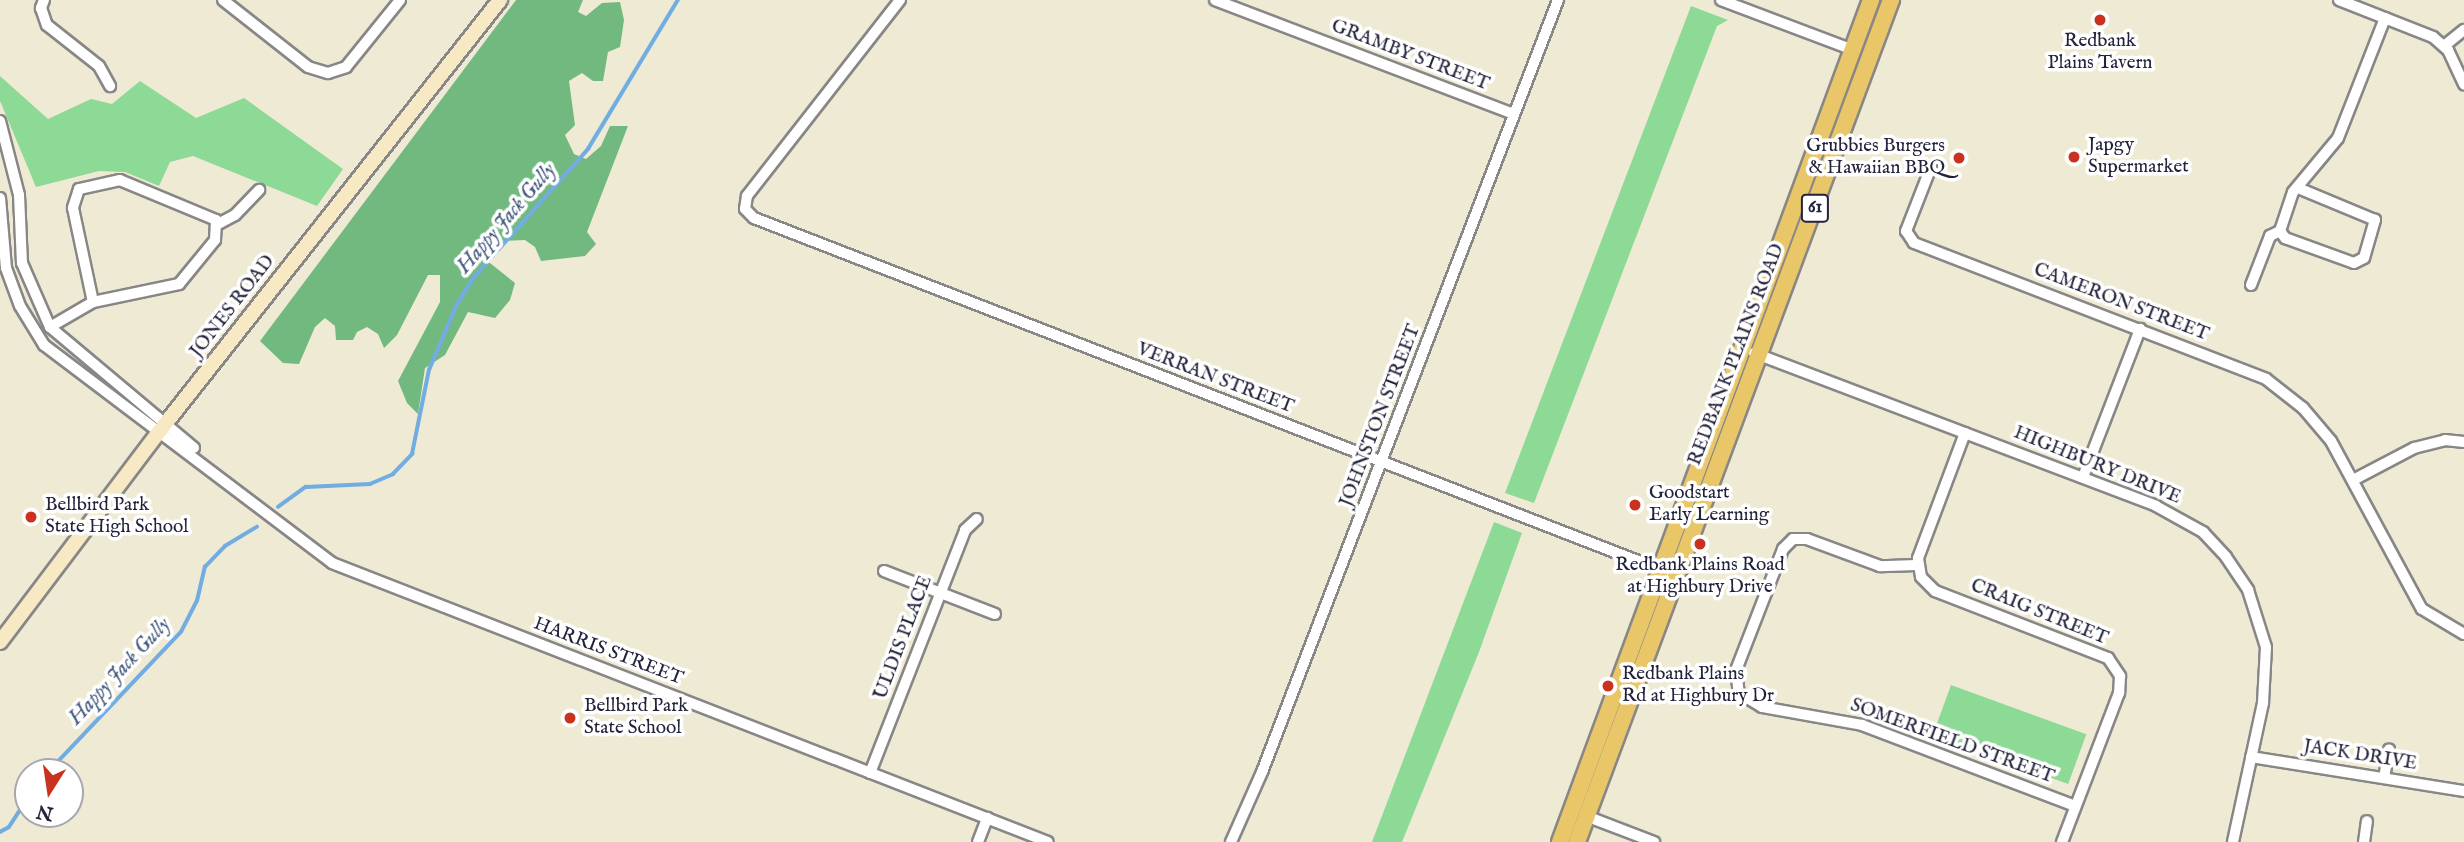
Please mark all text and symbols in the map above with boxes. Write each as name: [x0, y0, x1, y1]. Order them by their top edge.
marker: Redbank Plains Tavern: [2092, 12, 2108, 28]
street label: GRAMBY STREET: [1328, 15, 1492, 97]
place label: Redbank Plains Tavern: [2048, 31, 2152, 75]
place label: Japgy Supermarket: [2088, 135, 2189, 179]
place label: Grubbies Burgers & Hawaiian BBQ: [1806, 136, 1945, 180]
marker: Japgy Supermarket: [2066, 149, 2082, 165]
marker: Grubbies Burgers & Hawaiian BBQ: [1951, 150, 1967, 166]
water label: Happy Jack Gully: [452, 159, 562, 279]
road number: 61: [1799, 194, 1831, 223]
street label: REDBANK PLAINS ROAD: [1684, 241, 1790, 469]
street label: JONES ROAD: [186, 251, 280, 363]
street label: CAMERON STREET: [2030, 259, 2212, 347]
street label: JOHNSTON STREET: [1336, 322, 1426, 510]
street label: VERRAN STREET: [1134, 339, 1296, 419]
street label: HIGHBURY DRIVE: [2010, 422, 2184, 510]
place label: Goodstart Early Learning: [1649, 483, 1769, 527]
place label: Bellbird Park State High School: [45, 495, 188, 539]
marker: Goodstart Early Learning: [1627, 497, 1643, 513]
marker: Bellbird Park State High School: [23, 509, 39, 525]
marker: Redbank Plains Road at Highbury Drive: [1692, 536, 1708, 552]
place label: Redbank Plains Road at Highbury Drive: [1615, 555, 1785, 599]
street label: ULDIS PLACE: [870, 573, 938, 703]
street label: CRAIG STREET: [1967, 575, 2111, 651]
water label: Happy Jack Gully: [64, 613, 176, 731]
street label: HARRIS STREET: [530, 613, 686, 691]
place label: Redbank Plains Rd at Highbury Dr: [1622, 664, 1774, 708]
marker: Redbank Plains Rd at Highbury Dr: [1600, 678, 1616, 694]
street label: SOMERFIELD STREET: [1847, 694, 2057, 790]
place label: Bellbird Park State School: [584, 696, 688, 740]
marker: Bellbird Park State School: [562, 710, 578, 726]
street label: JACK DRIVE: [2302, 736, 2418, 776]
north arrow: [14, 758, 84, 828]
text: N: [35, 798, 56, 825]

